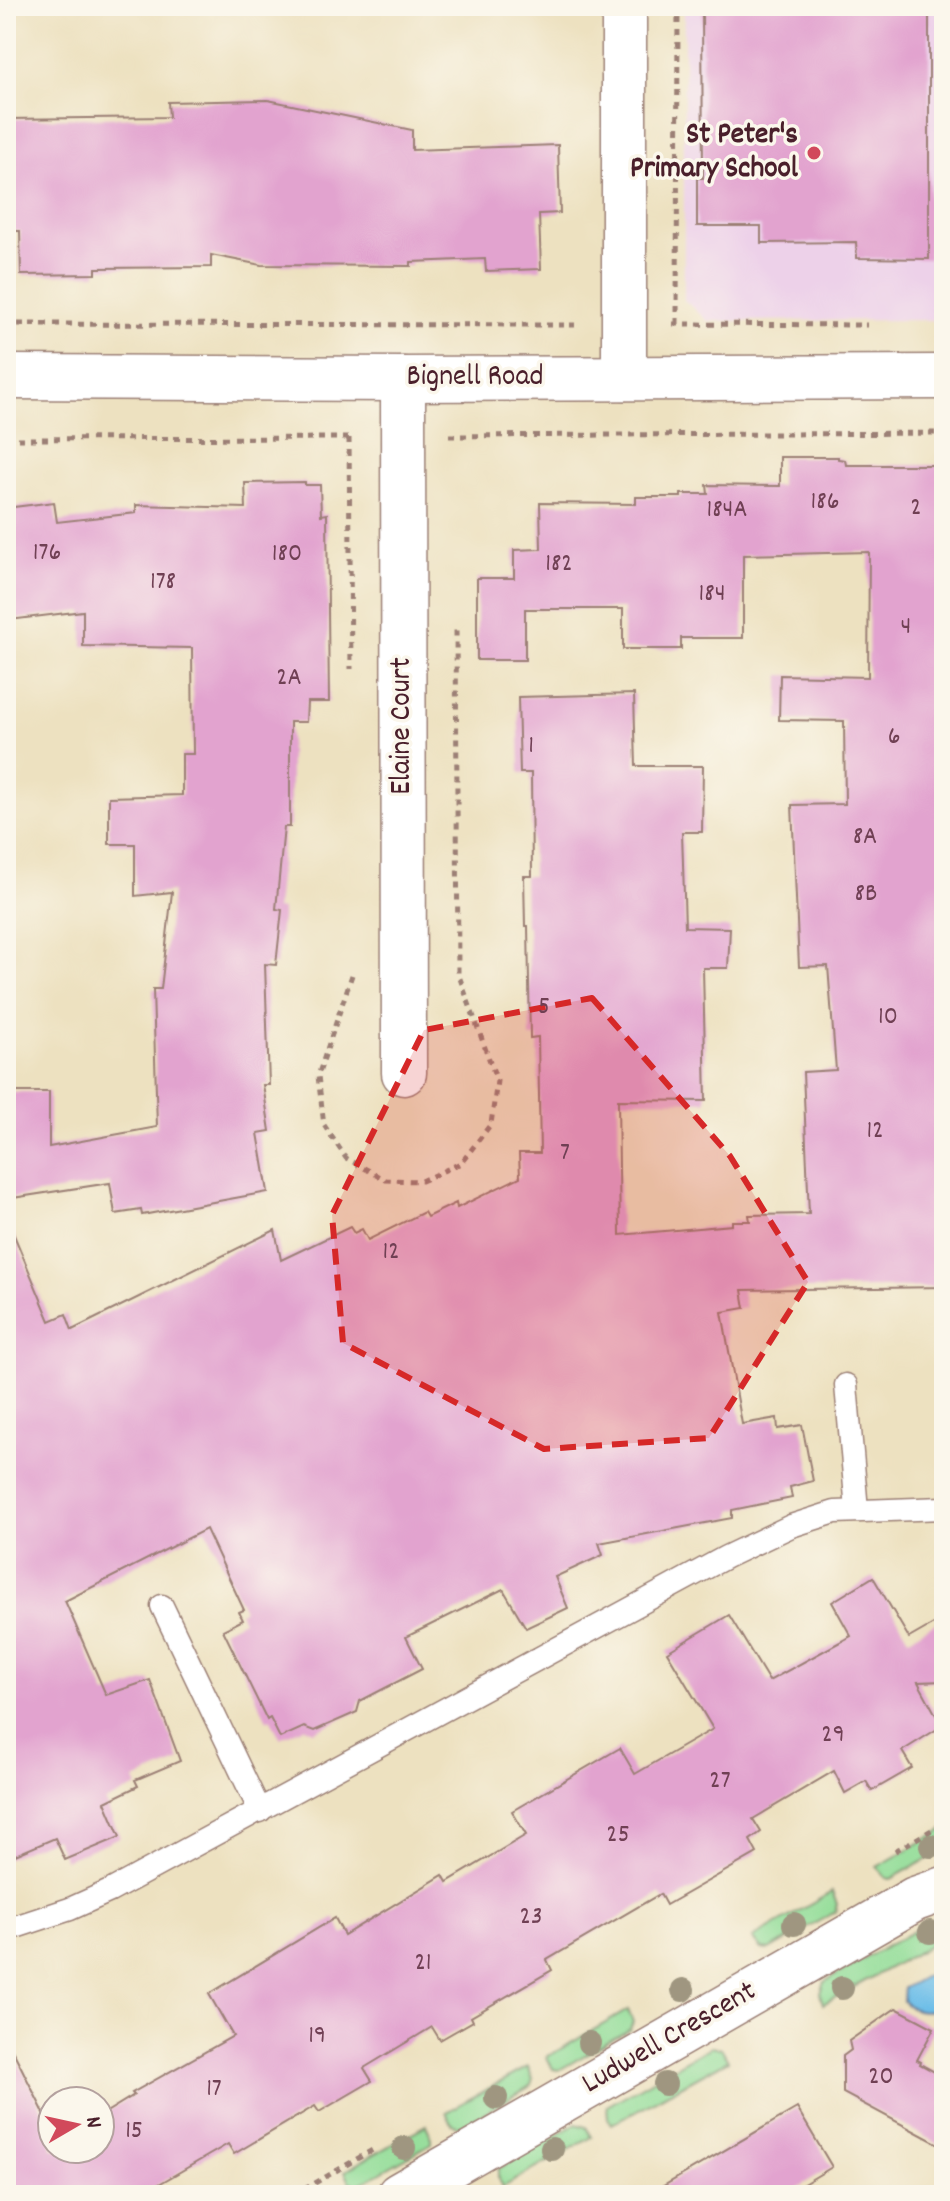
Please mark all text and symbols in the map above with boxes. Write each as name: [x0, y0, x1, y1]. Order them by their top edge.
place label: St Peter's Primary School: [630, 115, 799, 192]
marker: St Peter's Primary School: [805, 144, 823, 162]
street label: Bignell Road: [406, 357, 544, 400]
house number: 186: [811, 484, 839, 521]
house number: 2: [910, 490, 922, 527]
house number: 184A: [706, 492, 748, 529]
house number: 176: [33, 535, 61, 572]
house number: 180: [272, 536, 302, 573]
house number: 182: [545, 546, 573, 583]
house number: 178: [150, 564, 176, 601]
house number: 184: [699, 576, 725, 613]
house number: 4: [901, 609, 911, 646]
street label: Elaine Court: [382, 657, 425, 795]
house number: 2A: [276, 660, 302, 697]
house number: 6: [888, 719, 900, 756]
house number: 1: [528, 728, 534, 765]
house number: 8A: [853, 819, 877, 856]
house number: 8B: [855, 876, 877, 913]
house number: 5: [538, 989, 550, 1026]
house number: 10: [878, 999, 898, 1036]
house number: 12: [866, 1113, 884, 1150]
house number: 7: [560, 1135, 570, 1172]
house number: 12: [382, 1234, 400, 1271]
house number: 29: [821, 1717, 845, 1754]
house number: 27: [709, 1763, 731, 1800]
house number: 25: [606, 1817, 630, 1854]
house number: 23: [520, 1899, 542, 1936]
house number: 21: [414, 1945, 432, 1982]
street label: Ludwell Crescent: [575, 1972, 765, 2106]
house number: 19: [308, 2018, 326, 2055]
house number: 20: [868, 2059, 894, 2096]
house number: 17: [206, 2071, 222, 2108]
north arrow: [36, 2085, 116, 2165]
house number: 15: [125, 2113, 143, 2150]
text: N: [76, 2115, 108, 2130]

